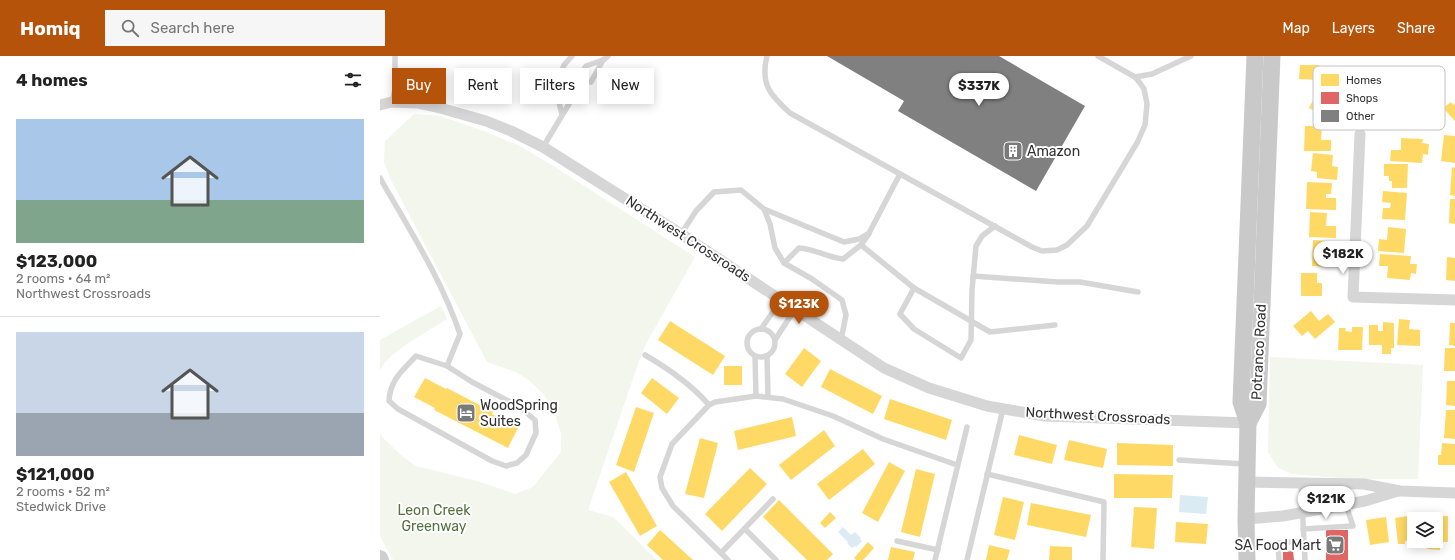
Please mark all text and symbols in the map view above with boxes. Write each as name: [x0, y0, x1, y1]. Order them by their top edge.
search box: [105, 10, 385, 46]
text: Homiq: [20, 17, 81, 40]
icon: search: [119, 17, 141, 39]
text: Search here: [151, 19, 235, 37]
text: Map: [1283, 20, 1310, 37]
text: Layers: [1332, 20, 1375, 37]
text: Share: [1397, 20, 1435, 37]
legend: [1313, 66, 1445, 130]
chip: Buy: [392, 68, 446, 104]
chip: Rent: [454, 68, 512, 104]
chip: Filters: [520, 68, 589, 104]
chip: New: [597, 68, 654, 104]
icon: filters: [342, 69, 364, 91]
text: 4 homes: [16, 70, 88, 90]
pin: $337K: [951, 73, 1007, 107]
text: Homes: [1346, 74, 1382, 87]
text: $337K: [958, 78, 1000, 93]
text: Shops: [1346, 92, 1378, 105]
text: Other: [1346, 110, 1376, 123]
building icon: Amazon: [1002, 140, 1024, 162]
place label: Amazon: [1027, 143, 1080, 160]
icon: home: [154, 145, 226, 217]
street label: Northwest Crossroads: [623, 192, 753, 286]
pin: $182K: [1315, 241, 1371, 275]
text: $182K: [1322, 246, 1364, 261]
text: $123,000: [16, 251, 97, 271]
text: 2 rooms · 64 m²: [16, 271, 111, 286]
text: Northwest Crossroads: [16, 286, 151, 301]
pin: $123K: [771, 291, 827, 325]
text: $123K: [779, 296, 819, 311]
street label: Potranco Road: [1248, 304, 1270, 400]
icon: home: [154, 358, 226, 430]
place label: WoodSpring Suites: [480, 397, 558, 430]
hotel icon: WoodSpring Suites: [455, 402, 477, 424]
street label: Northwest Crossroads: [1025, 404, 1171, 428]
text: $121,000: [16, 464, 95, 484]
text: 2 rooms · 52 m²: [16, 484, 110, 499]
pin: $121K: [1298, 486, 1354, 520]
text: $121K: [1307, 491, 1345, 506]
text: Stedwick Drive: [16, 499, 106, 514]
park label: Leon Creek Greenway: [398, 502, 471, 535]
map controls: [1407, 512, 1443, 548]
button: layers: [1407, 512, 1443, 548]
supermarket icon: SA Food Mart: [1324, 534, 1346, 556]
place label: SA Food Mart: [1235, 537, 1322, 554]

